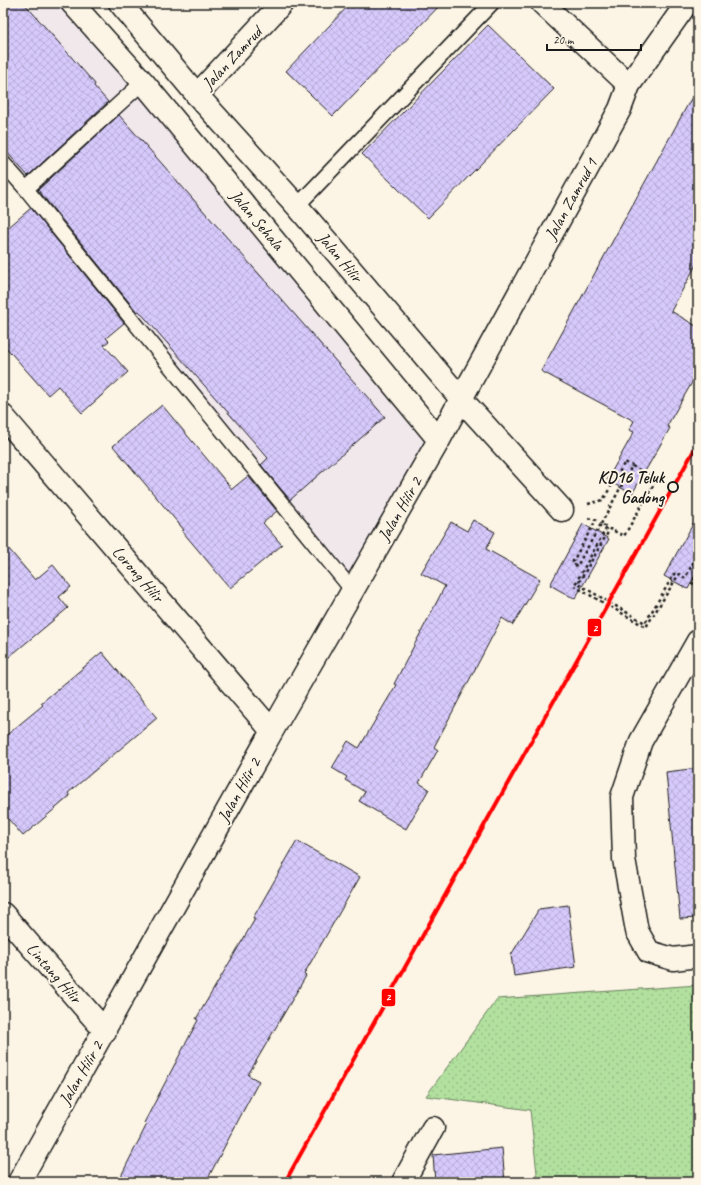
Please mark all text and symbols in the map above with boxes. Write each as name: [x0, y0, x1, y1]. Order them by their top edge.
street label: Jalan Zamrud: [197, 20, 269, 95]
scale bar: [547, 26, 641, 52]
text: 20 m: [553, 32, 575, 48]
street label: Jalan Zamrud 1: [539, 153, 603, 244]
street label: Jalan Sehala: [225, 185, 289, 255]
street label: Jalan Hilir: [312, 227, 368, 288]
place label: KD16 Teluk Gadong: [598, 467, 666, 508]
street label: Jalan Hilir 2: [373, 472, 427, 546]
marker: KD16 Teluk Gadong: [667, 481, 679, 493]
street label: Lorong Hilir: [108, 541, 169, 608]
line badge: 2: [587, 618, 602, 637]
text: 2: [593, 621, 599, 635]
street label: Jalan Hilir 2: [212, 753, 266, 827]
street label: Lintang Hilir: [22, 938, 87, 1009]
line badge: 2: [381, 988, 396, 1007]
text: 2: [386, 990, 392, 1004]
street label: Jalan Hilir 2: [54, 1036, 108, 1110]

